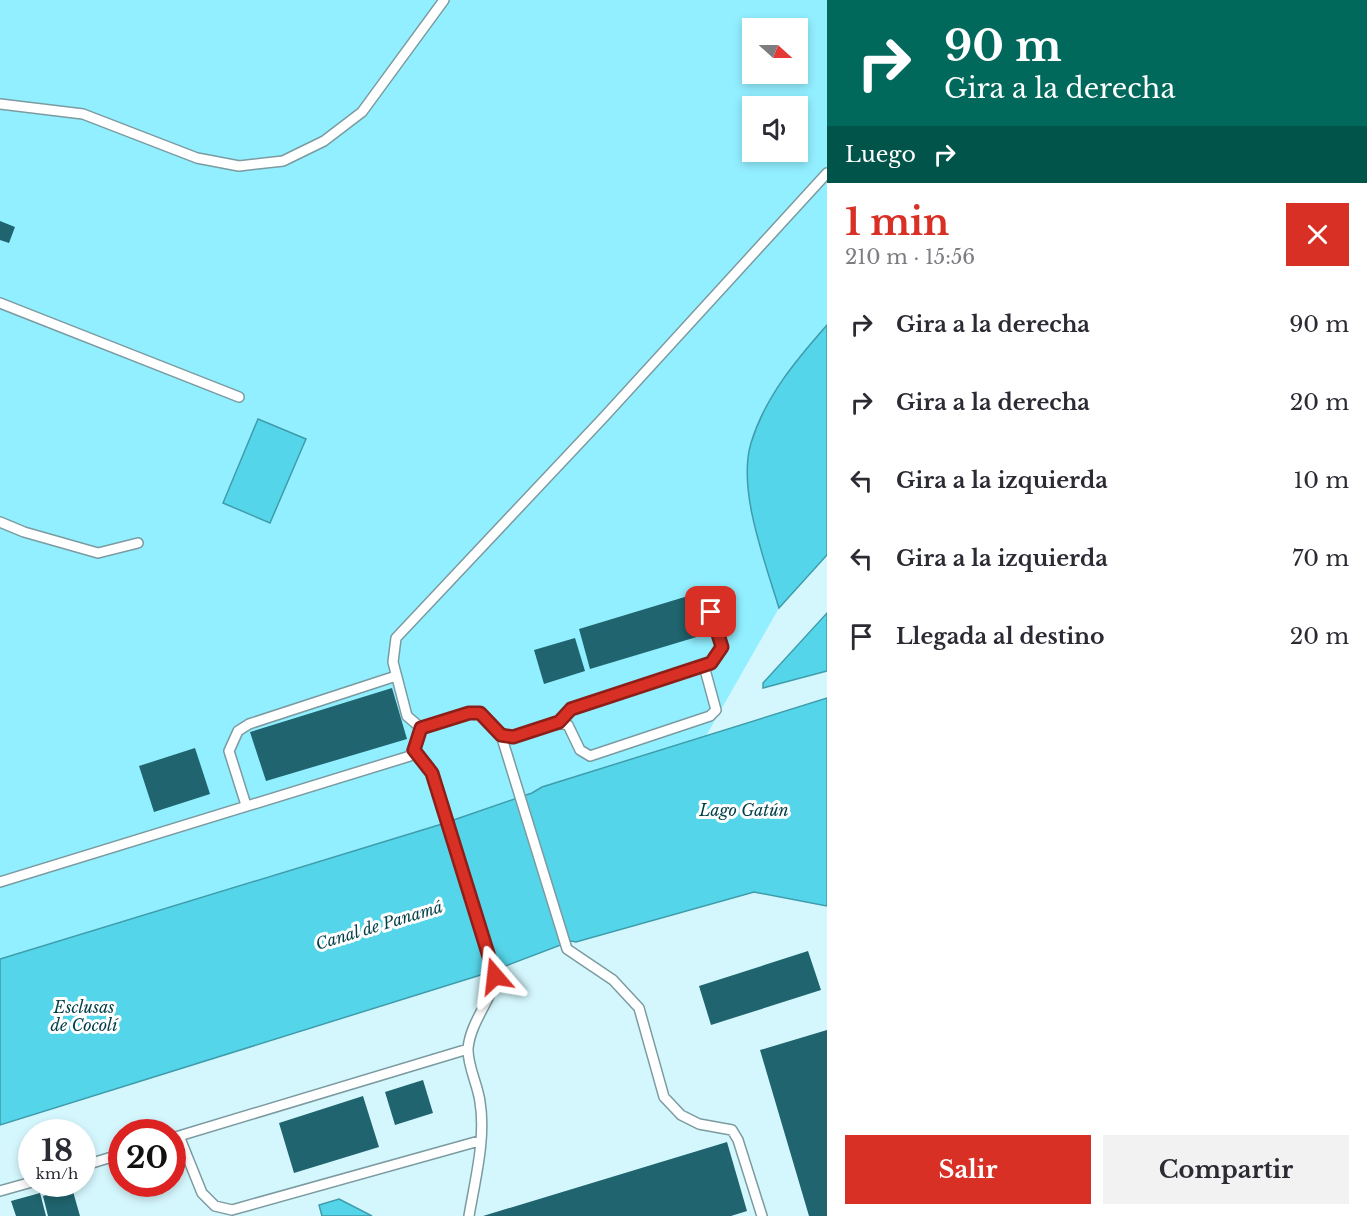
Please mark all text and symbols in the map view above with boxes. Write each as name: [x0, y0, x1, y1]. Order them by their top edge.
north arrow: [742, 18, 808, 84]
map controls: [742, 18, 808, 162]
text: 90 m: [944, 20, 1062, 72]
icon: right: [845, 24, 923, 102]
text: Gira a la derecha: [944, 72, 1175, 105]
button: sound: [742, 96, 808, 162]
icon: right: [928, 138, 961, 171]
text: Luego: [845, 141, 916, 168]
text: 1 min: [845, 200, 949, 245]
button: close: [1286, 203, 1349, 266]
text: 210 m · 15:56: [845, 245, 975, 269]
icon: right: [845, 308, 878, 341]
text: Gira a la derecha: [896, 311, 1090, 338]
text: 90 m: [1289, 311, 1349, 338]
icon: right: [845, 386, 878, 419]
text: Gira a la derecha: [896, 389, 1090, 416]
text: 20 m: [1290, 389, 1349, 416]
icon: left: [845, 464, 878, 497]
text: Gira a la izquierda: [896, 467, 1108, 494]
text: 10 m: [1294, 467, 1349, 494]
icon: left: [845, 542, 878, 575]
text: Gira a la izquierda: [896, 545, 1108, 572]
text: 70 m: [1292, 545, 1349, 572]
pin: [685, 586, 736, 637]
icon: arrive: [694, 595, 727, 628]
icon: arrive: [845, 620, 878, 653]
text: Llegada al destino: [896, 623, 1105, 650]
text: 20 m: [1290, 623, 1349, 650]
water label: Lago Gatún: [698, 800, 789, 820]
water label: Canal de Panamá: [313, 896, 445, 954]
position arrow: [463, 944, 527, 1008]
water label: Esclusas de Cocolí: [50, 997, 119, 1035]
speed limit sign: 20: [108, 1119, 186, 1197]
text: 18: [41, 1132, 73, 1169]
button: Salir: [845, 1135, 1091, 1204]
button: Compartir: [1103, 1135, 1349, 1204]
text: km/h: [36, 1164, 78, 1183]

